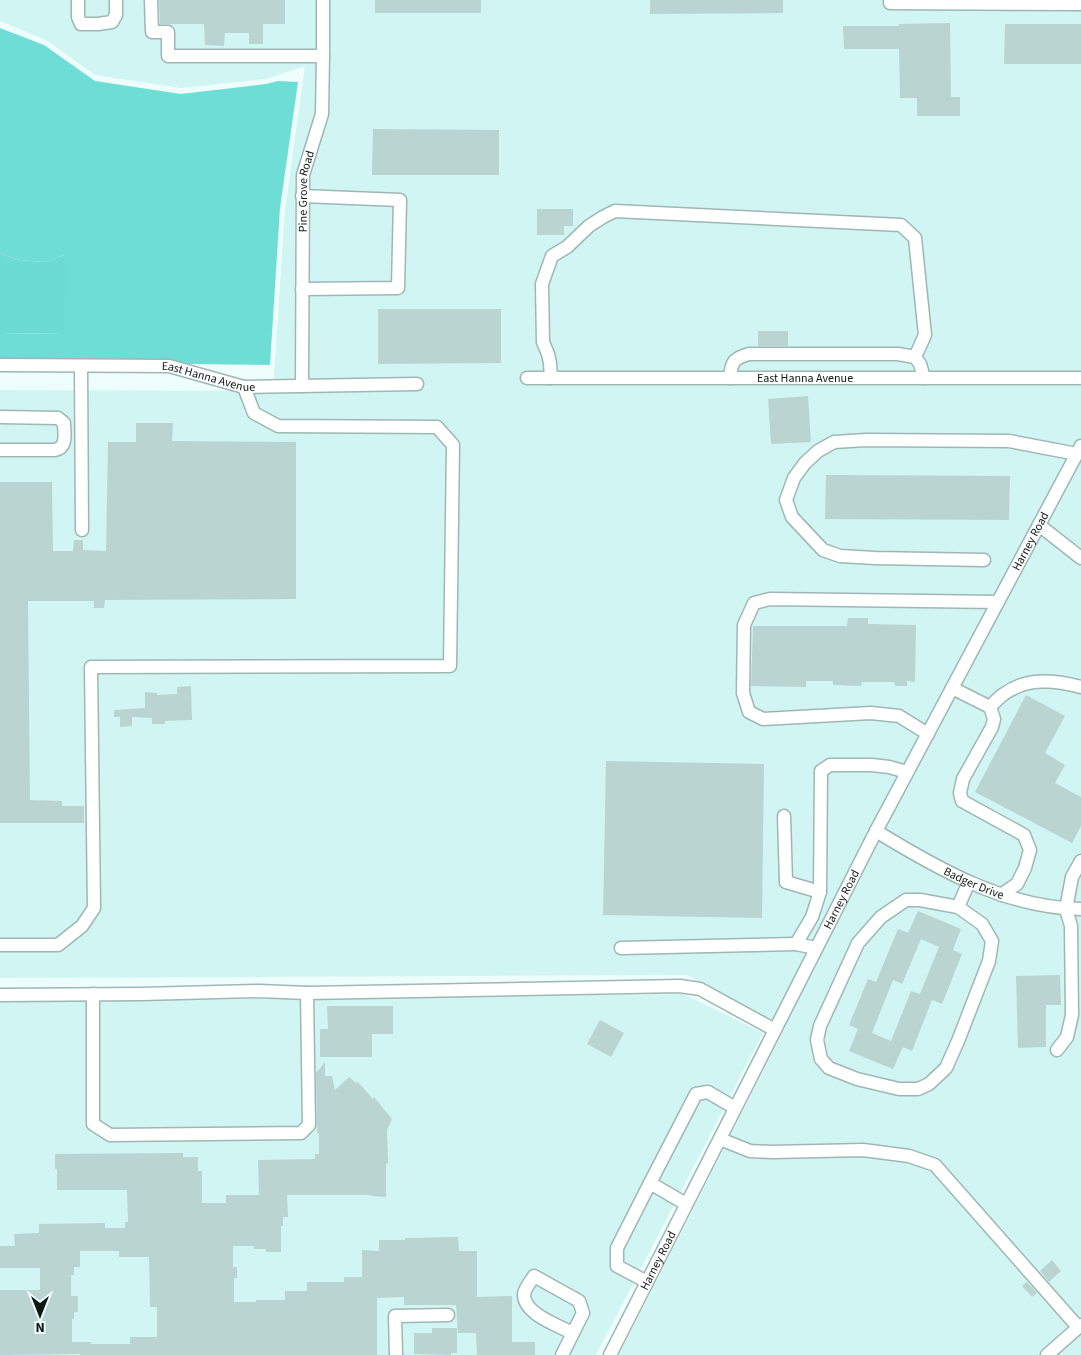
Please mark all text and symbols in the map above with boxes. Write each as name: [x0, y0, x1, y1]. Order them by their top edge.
street label: Pine Grove Road: [295, 149, 319, 232]
street label: East Hanna Avenue: [162, 358, 255, 396]
street label: East Hanna Avenue: [757, 370, 853, 387]
street label: Harney Road: [1008, 509, 1053, 574]
street label: Badger Drive: [940, 863, 1006, 904]
street label: Harney Road: [820, 867, 864, 932]
street label: Harney Road: [636, 1228, 681, 1293]
north arrow: [15, 1290, 65, 1340]
text: N: [35, 1317, 45, 1337]

